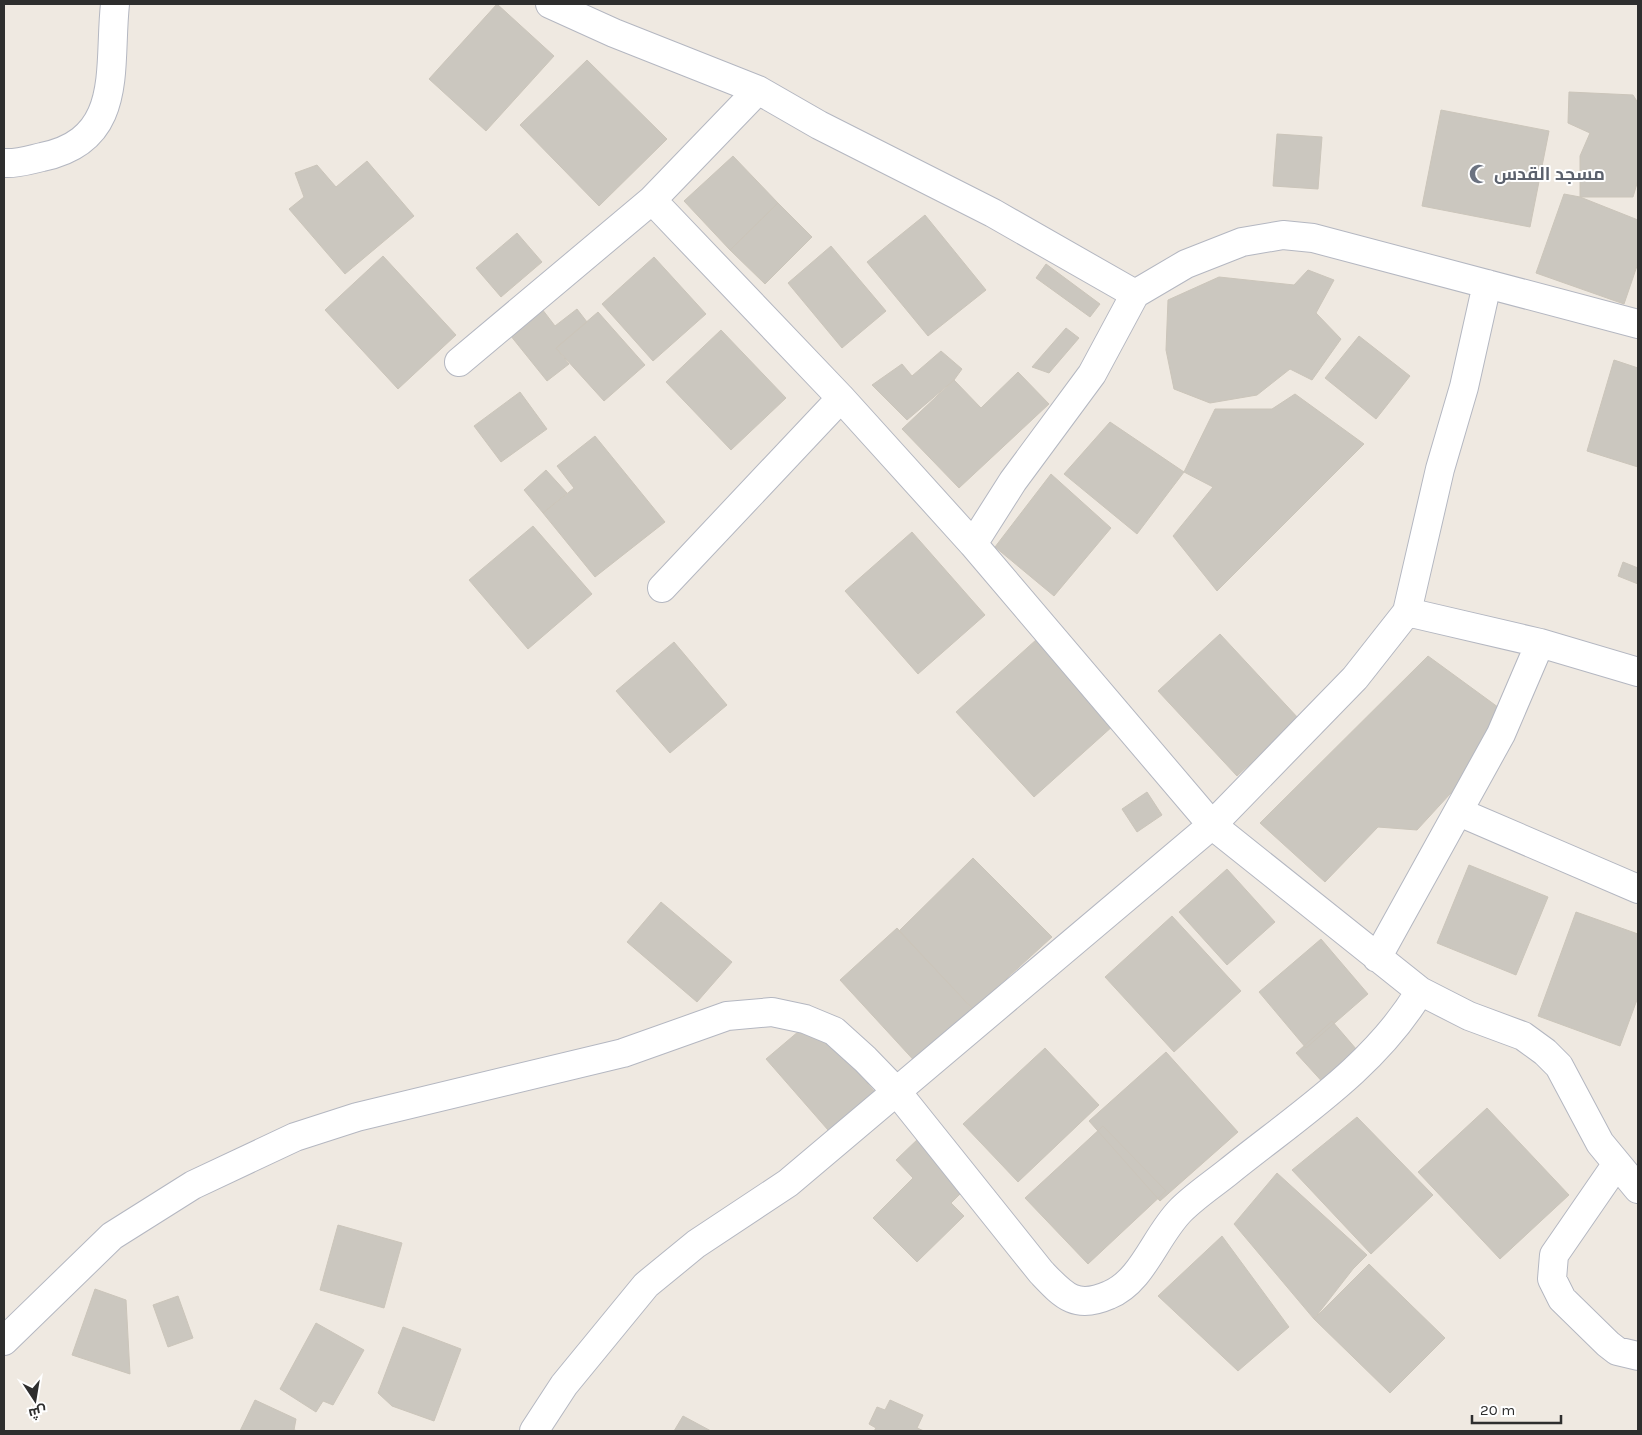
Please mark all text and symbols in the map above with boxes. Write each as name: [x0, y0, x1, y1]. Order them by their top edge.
mosque icon: مسجد القدس: [1468, 163, 1490, 185]
place label: مسجد القدس: [1494, 163, 1605, 185]
north arrow: [10, 1375, 60, 1425]
scale bar: [1472, 1392, 1561, 1424]
text: 20 m: [1480, 1401, 1515, 1419]
text: ش: [27, 1402, 48, 1422]

